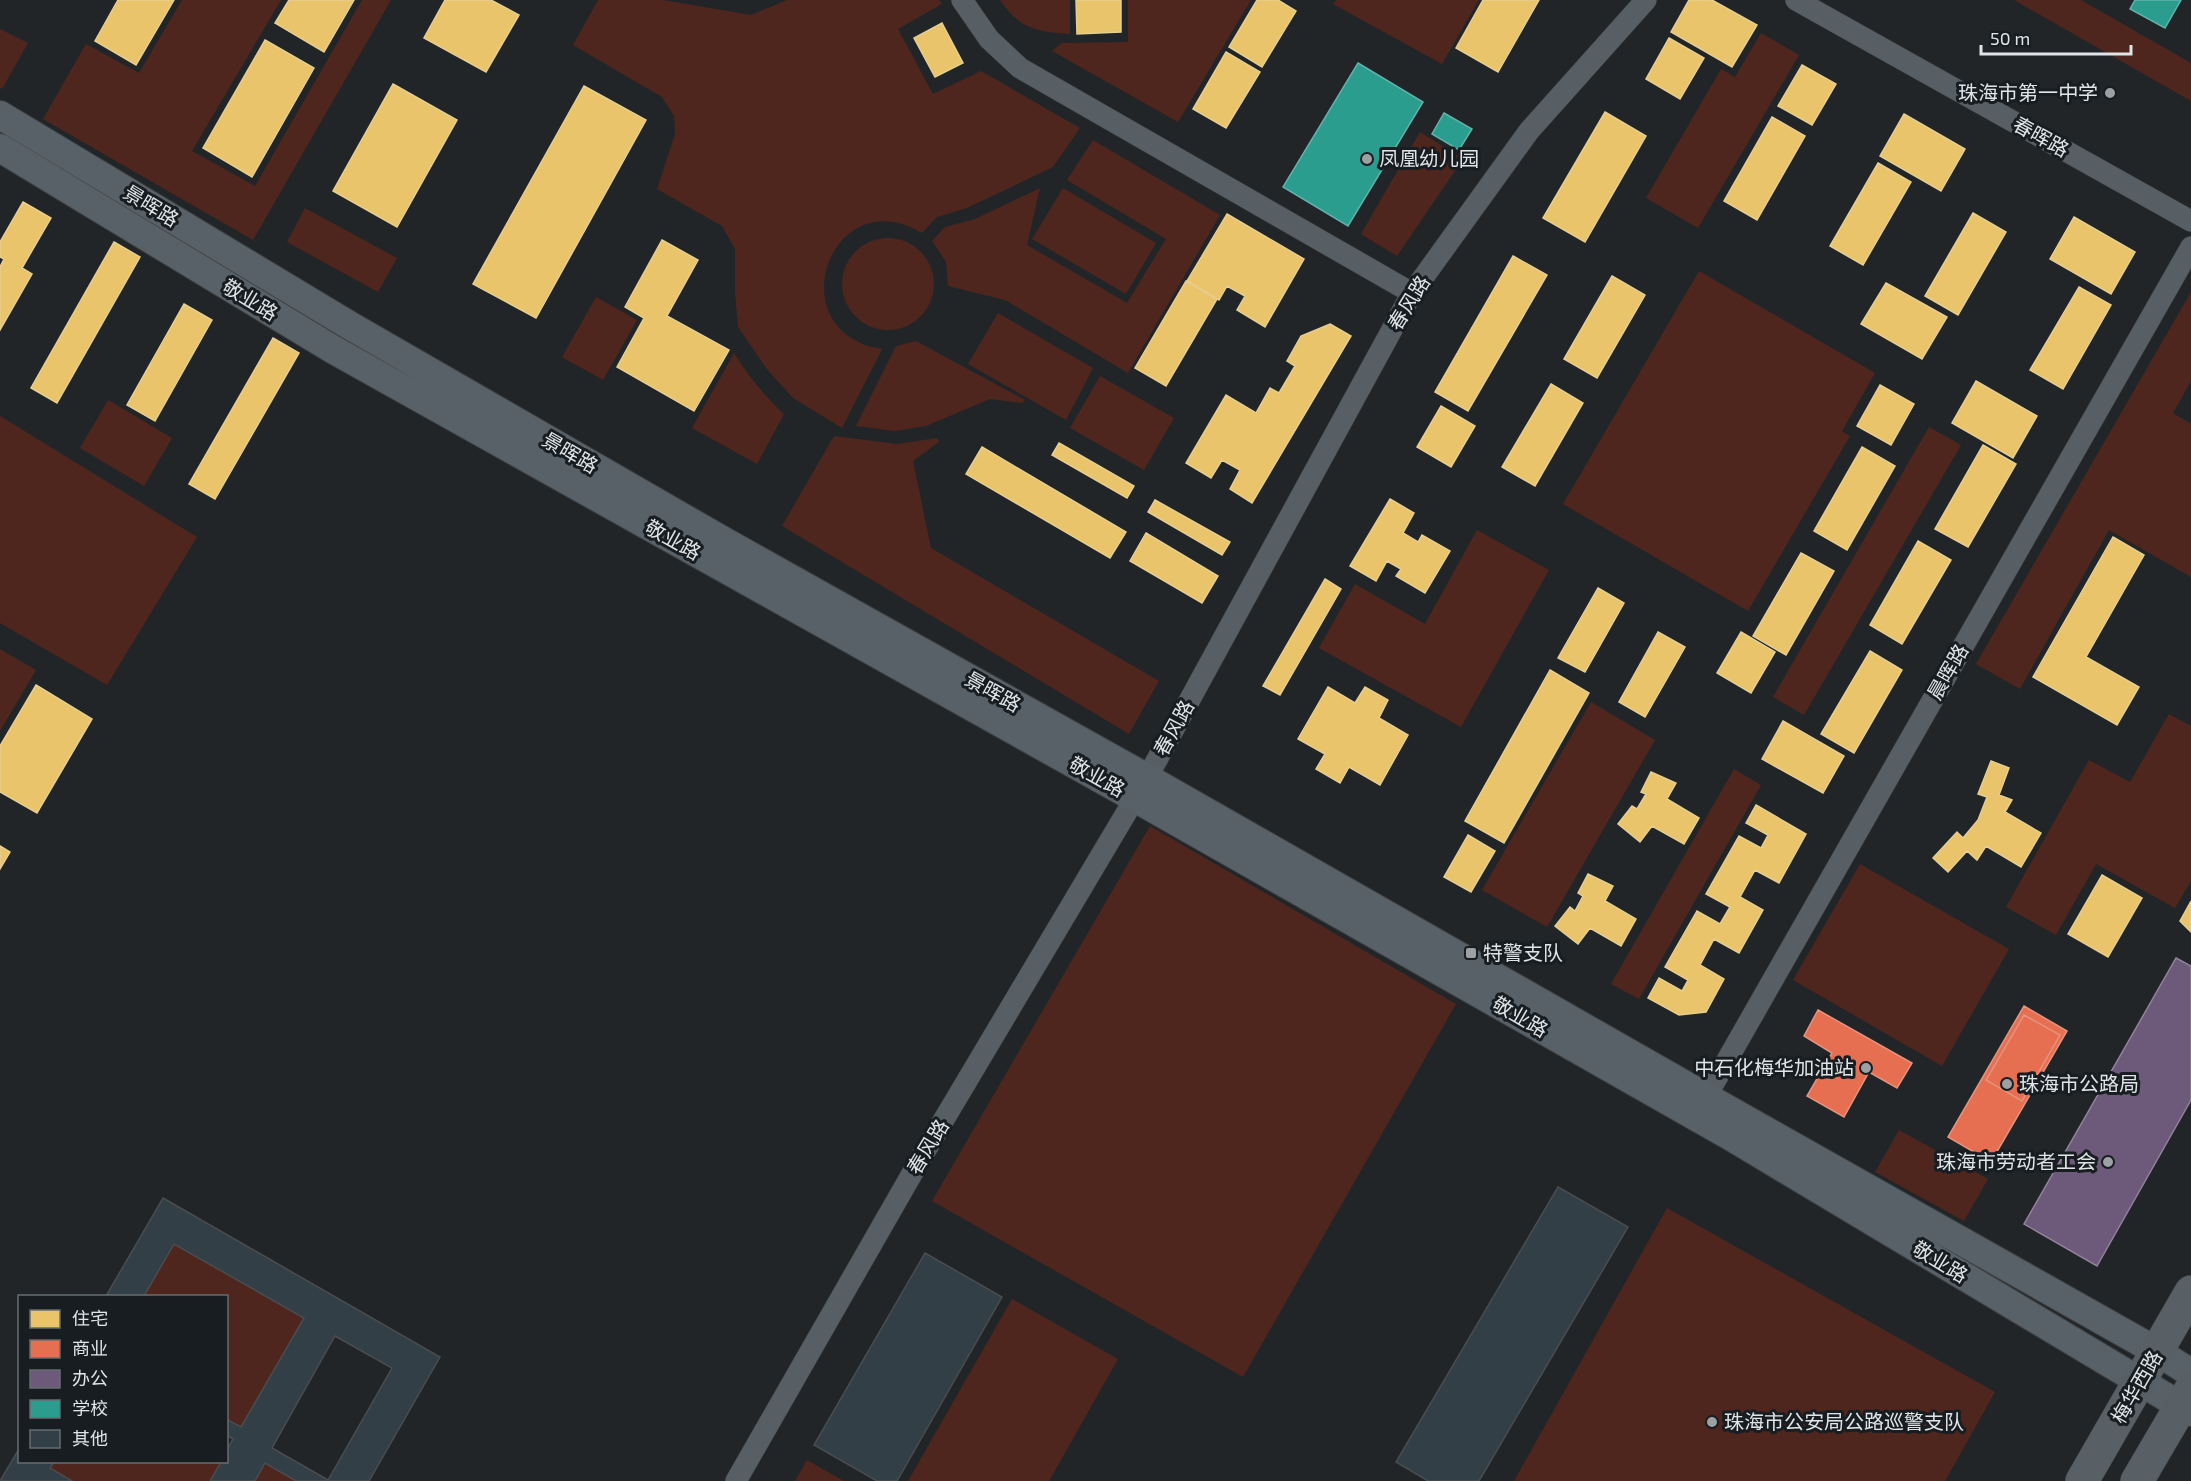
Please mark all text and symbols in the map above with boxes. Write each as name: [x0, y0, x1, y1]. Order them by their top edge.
scale bar: [1981, 18, 2131, 56]
text: 50 m: [1990, 27, 2030, 49]
place label: 珠海市第一中学: [1958, 80, 2098, 104]
marker: 珠海市第一中学: [2103, 86, 2117, 100]
street label: 春晖路: [2009, 111, 2074, 161]
place label: 凤凰幼儿园: [1379, 146, 1479, 170]
marker: 凤凰幼儿园: [1360, 152, 1374, 166]
street label: 景晖路: [120, 179, 183, 231]
street label: 春风路: [1382, 271, 1434, 334]
street label: 敬业路: [219, 273, 282, 325]
street label: 景晖路: [539, 427, 602, 478]
street label: 敬业路: [641, 514, 706, 564]
street label: 晨晖路: [1922, 640, 1973, 703]
street label: 景晖路: [961, 666, 1026, 716]
street label: 春风路: [1148, 695, 1198, 760]
street label: 敬业路: [1065, 751, 1130, 801]
place label: 特警支队: [1483, 940, 1563, 964]
marker: 特警支队: [1464, 946, 1478, 960]
street label: 敬业路: [1489, 991, 1552, 1042]
place label: 中石化梅华加油站: [1694, 1055, 1854, 1079]
marker: 中石化梅华加油站: [1859, 1061, 1873, 1075]
place label: 珠海市公路局: [2019, 1071, 2139, 1095]
marker: 珠海市公路局: [2000, 1077, 2014, 1091]
street label: 春风路: [901, 1115, 953, 1178]
place label: 珠海市劳动者工会: [1936, 1149, 2096, 1173]
marker: 珠海市劳动者工会: [2101, 1155, 2115, 1169]
street label: 敬业路: [1909, 1235, 1972, 1287]
legend: [18, 1295, 228, 1463]
text: 住宅: [72, 1307, 108, 1329]
text: 商业: [72, 1337, 108, 1359]
street label: 梅华西路: [2106, 1346, 2167, 1427]
text: 办公: [72, 1367, 108, 1389]
text: 学校: [72, 1397, 108, 1419]
place label: 珠海市公安局公路巡警支队: [1724, 1409, 1964, 1433]
marker: 珠海市公安局公路巡警支队: [1705, 1415, 1719, 1429]
text: 其他: [72, 1427, 108, 1449]

